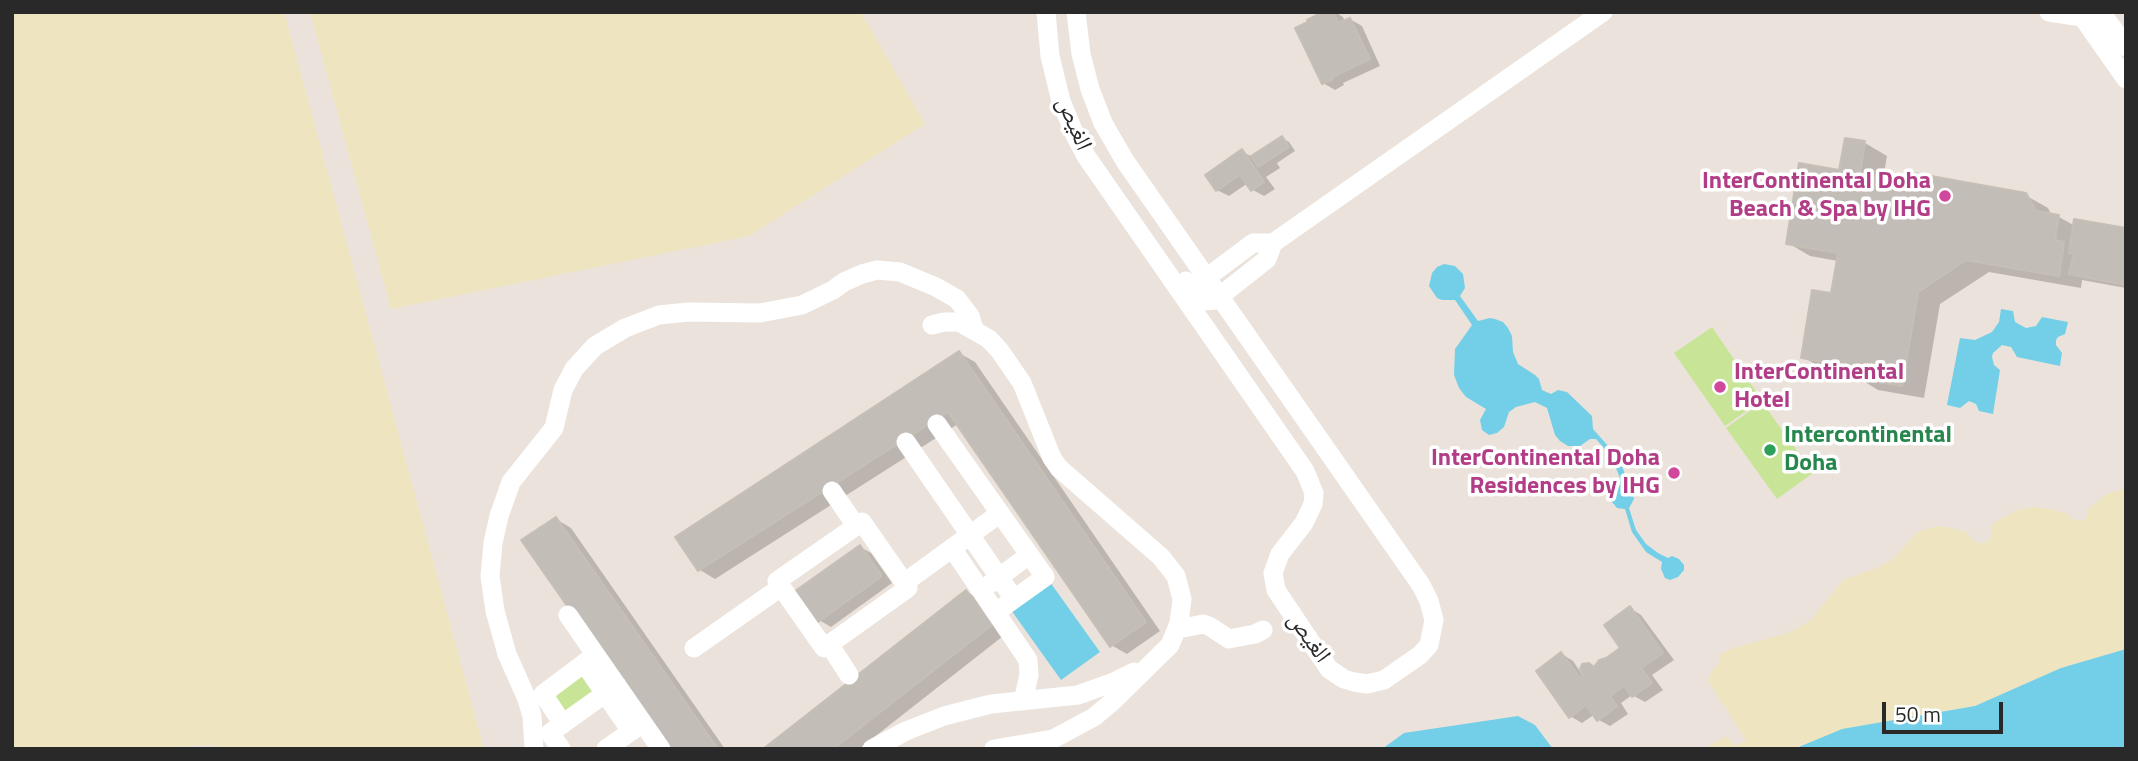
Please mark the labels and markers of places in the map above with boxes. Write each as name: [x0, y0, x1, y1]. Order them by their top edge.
place label: InterContinental Doha Beach & Spa by IHG: [1702, 168, 1931, 224]
marker: InterContinental Doha Beach & Spa by IHG: [1937, 188, 1953, 204]
place label: InterContinental Hotel: [1734, 359, 1904, 415]
marker: InterContinental Hotel: [1712, 379, 1728, 395]
place label: Intercontinental Doha: [1784, 422, 1952, 478]
marker: Intercontinental Doha: [1762, 442, 1778, 458]
place label: InterContinental Doha Residences by IHG: [1431, 445, 1660, 501]
marker: InterContinental Doha Residences by IHG: [1666, 465, 1682, 481]

